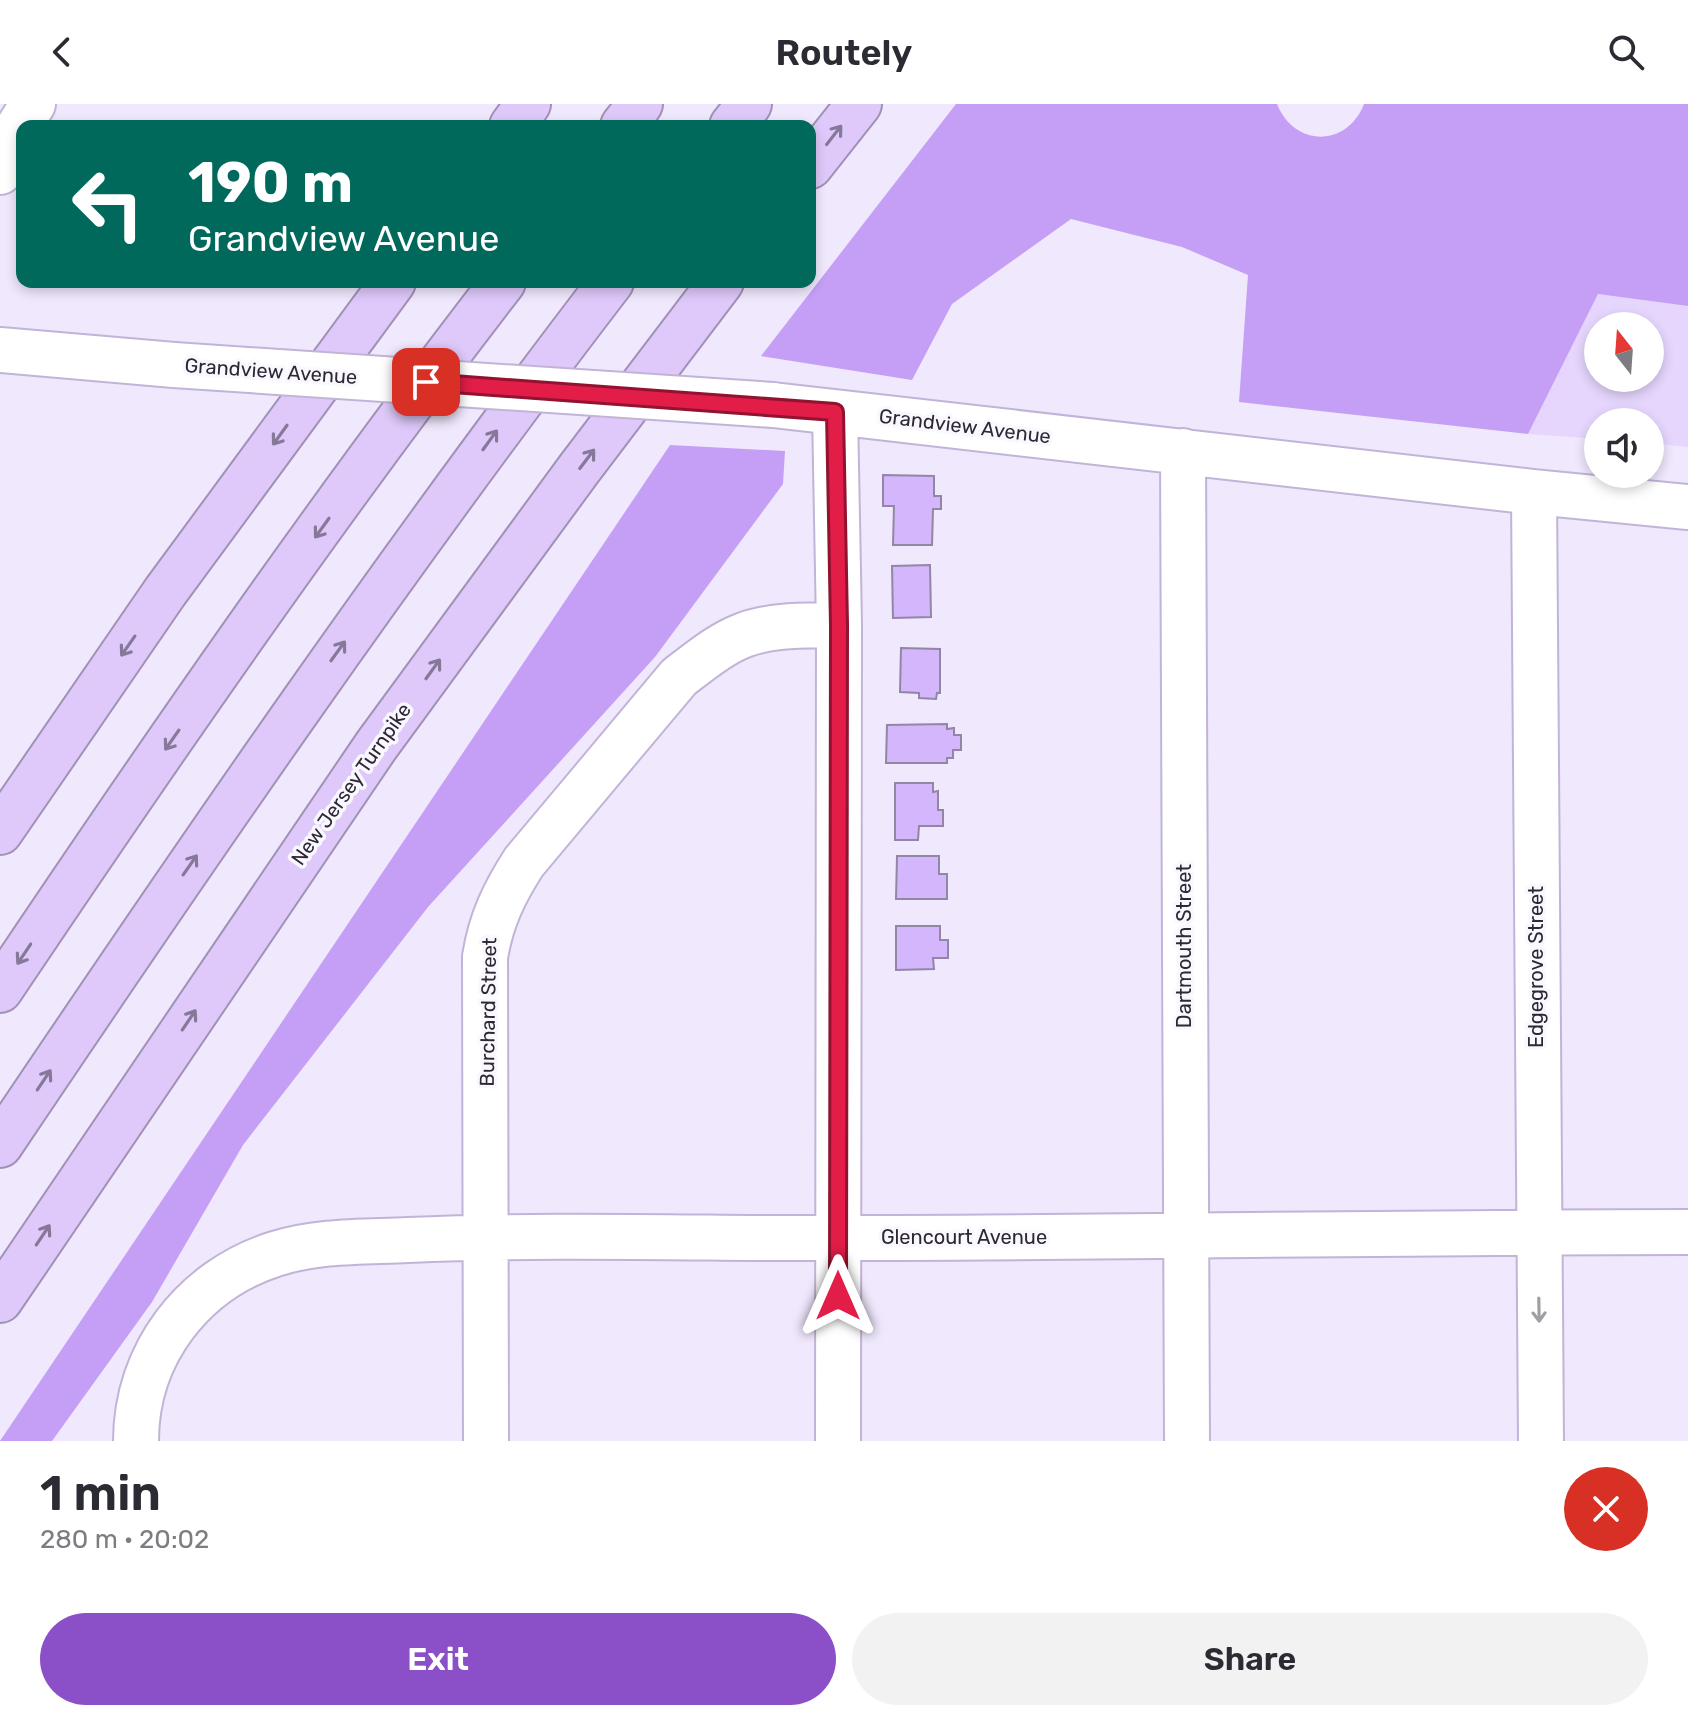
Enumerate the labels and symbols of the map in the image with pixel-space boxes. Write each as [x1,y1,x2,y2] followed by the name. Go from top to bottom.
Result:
[826,125,843,146] one-way arrow
[1584,312,1664,392] north arrow
[392,348,460,416] pin
[184,353,358,389] street label: Grandview Avenue
[878,404,1052,448] street label: Grandview Avenue
[272,423,288,445] one-way arrow
[482,430,498,452] one-way arrow
[578,449,595,470] one-way arrow
[314,516,330,538] one-way arrow
[120,634,136,656] one-way arrow
[330,641,346,663] one-way arrow
[425,658,441,680] one-way arrow
[286,698,416,870] street label: New Jersey Turnpike
[164,728,180,750] one-way arrow
[182,854,198,876] one-way arrow
[1172,864,1196,1028] street label: Dartmouth Street
[1524,886,1548,1048] street label: Edgegrove Street
[475,937,501,1087] street label: Burchard Street
[16,942,33,964] one-way arrow
[181,1009,197,1031] one-way arrow
[35,1069,52,1091] one-way arrow
[35,1225,51,1247] one-way arrow
[881,1225,1047,1249] street label: Glencourt Avenue
[796,1254,880,1338] position arrow
[1531,1296,1546,1323] one-way arrow

